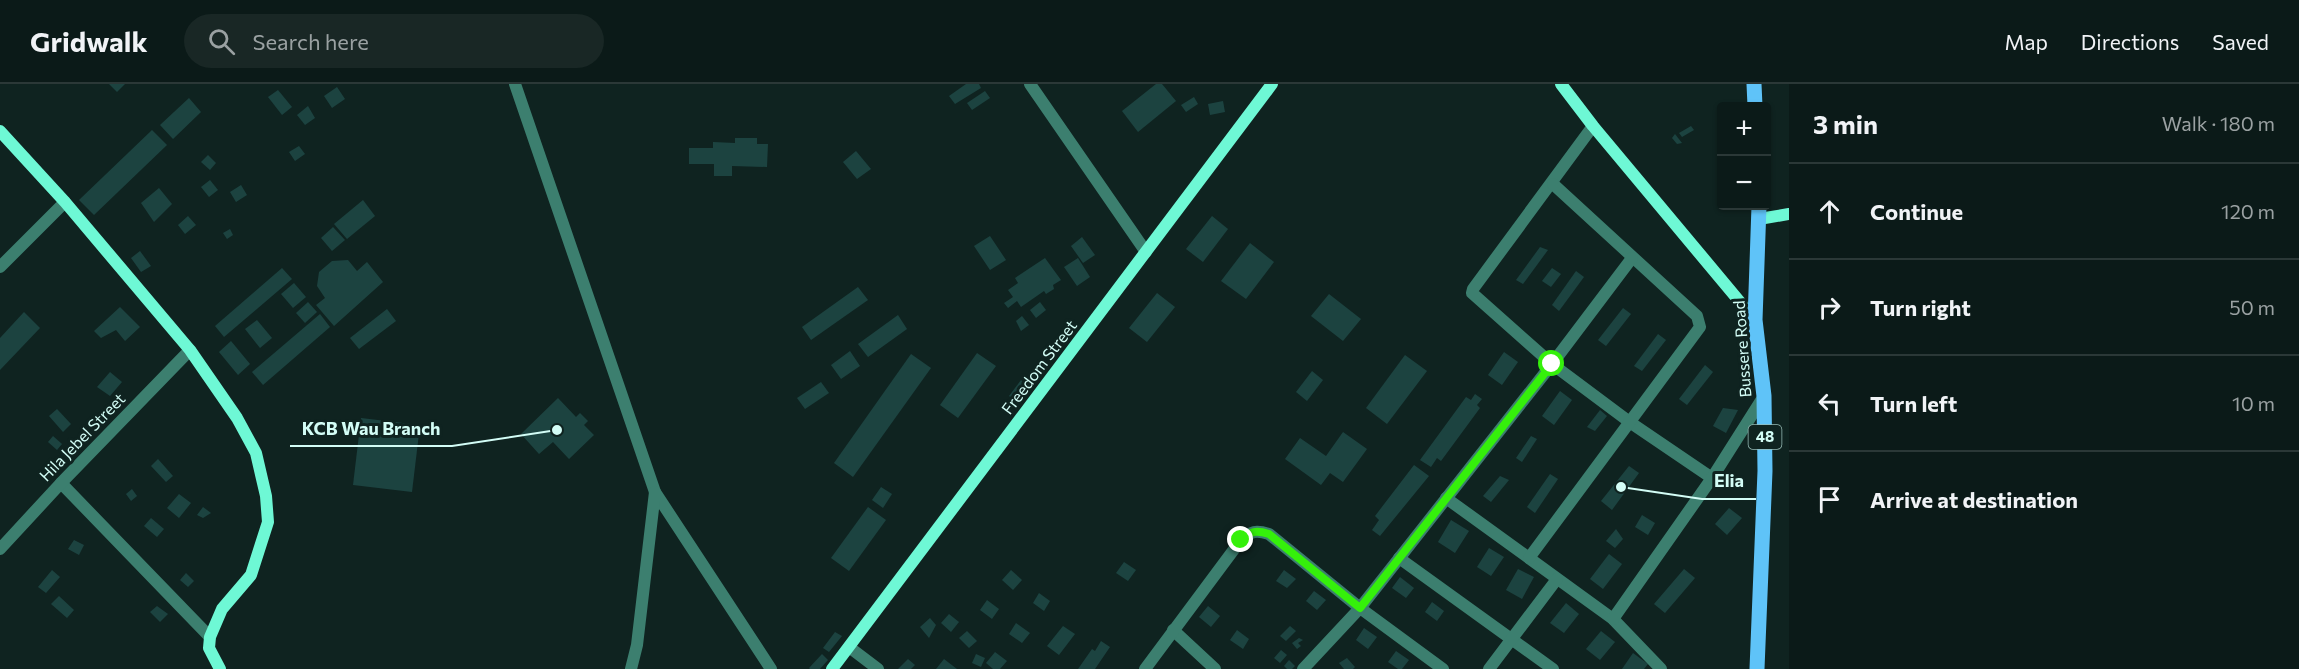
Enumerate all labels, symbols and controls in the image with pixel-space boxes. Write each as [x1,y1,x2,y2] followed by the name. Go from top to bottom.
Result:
[184,14,604,68] search box
[30,24,148,58] text: Gridwalk
[205,25,238,58] icon: search
[253,28,369,55] text: Search here
[2005,29,2048,54] text: Map
[2081,29,2179,54] text: Directions
[2212,29,2269,54] text: Saved
[1717,102,1771,210] map controls
[1717,102,1771,156] button: +
[1813,108,1878,139] text: 3 min
[2162,111,2275,135] text: Walk · 180 m
[1717,156,1771,210] button: −
[1813,195,1846,228] icon: ahead
[1870,198,1963,225] text: Continue
[2221,199,2275,223] text: 120 m
[1813,291,1846,324] icon: right
[1870,294,1971,321] text: Turn right
[2229,295,2275,319] text: 50 m
[1729,300,1754,398] street label: Bussere Road
[997,316,1080,418] street label: Freedom Street
[1538,350,1564,376] route start
[1813,387,1846,420] icon: left
[35,388,129,485] street label: Hila Jebel Street
[1870,390,1957,417] text: Turn left
[2232,391,2275,415] text: 10 m
[290,410,452,446] callout: KCB Wau Branch
[302,417,440,439] text: KCB Wau Branch
[1748,425,1782,449] road number: 48
[1702,463,1756,499] callout: Elia
[1714,469,1744,491] text: Elia
[1813,483,1846,516] icon: arrive
[1870,486,2078,513] text: Arrive at destination
[1227,526,1253,552] route end

